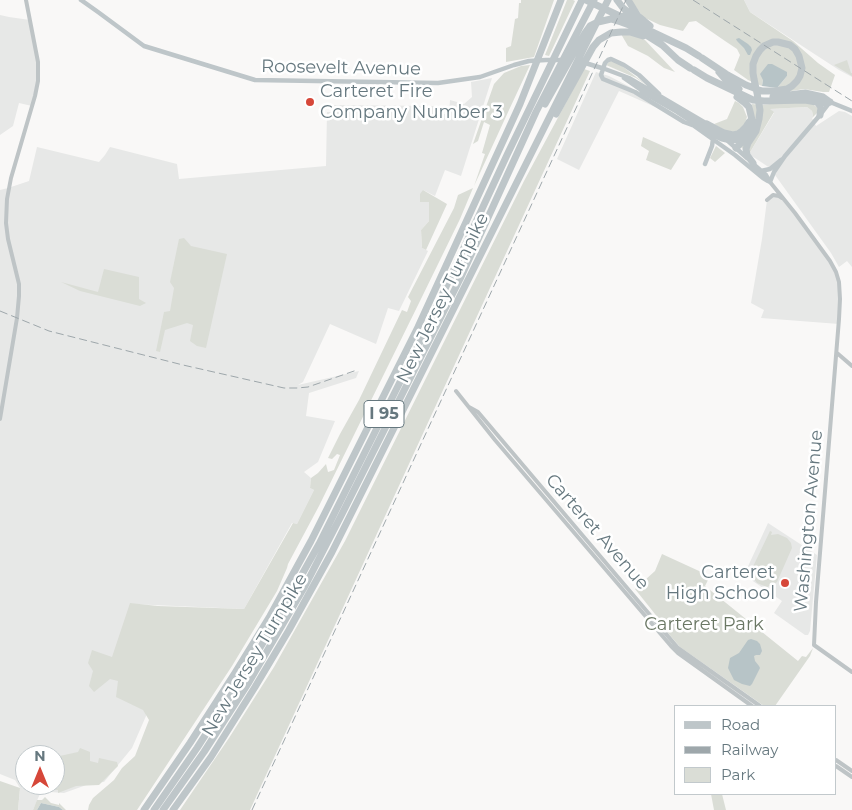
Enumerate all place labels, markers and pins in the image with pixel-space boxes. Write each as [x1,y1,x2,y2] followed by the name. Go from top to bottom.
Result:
[320,81,503,124] place label: Carteret Fire Company Number 3
[304,96,316,108] marker: Carteret Fire Company Number 3
[666,562,775,604] place label: Carteret High School
[779,577,791,589] marker: Carteret High School

